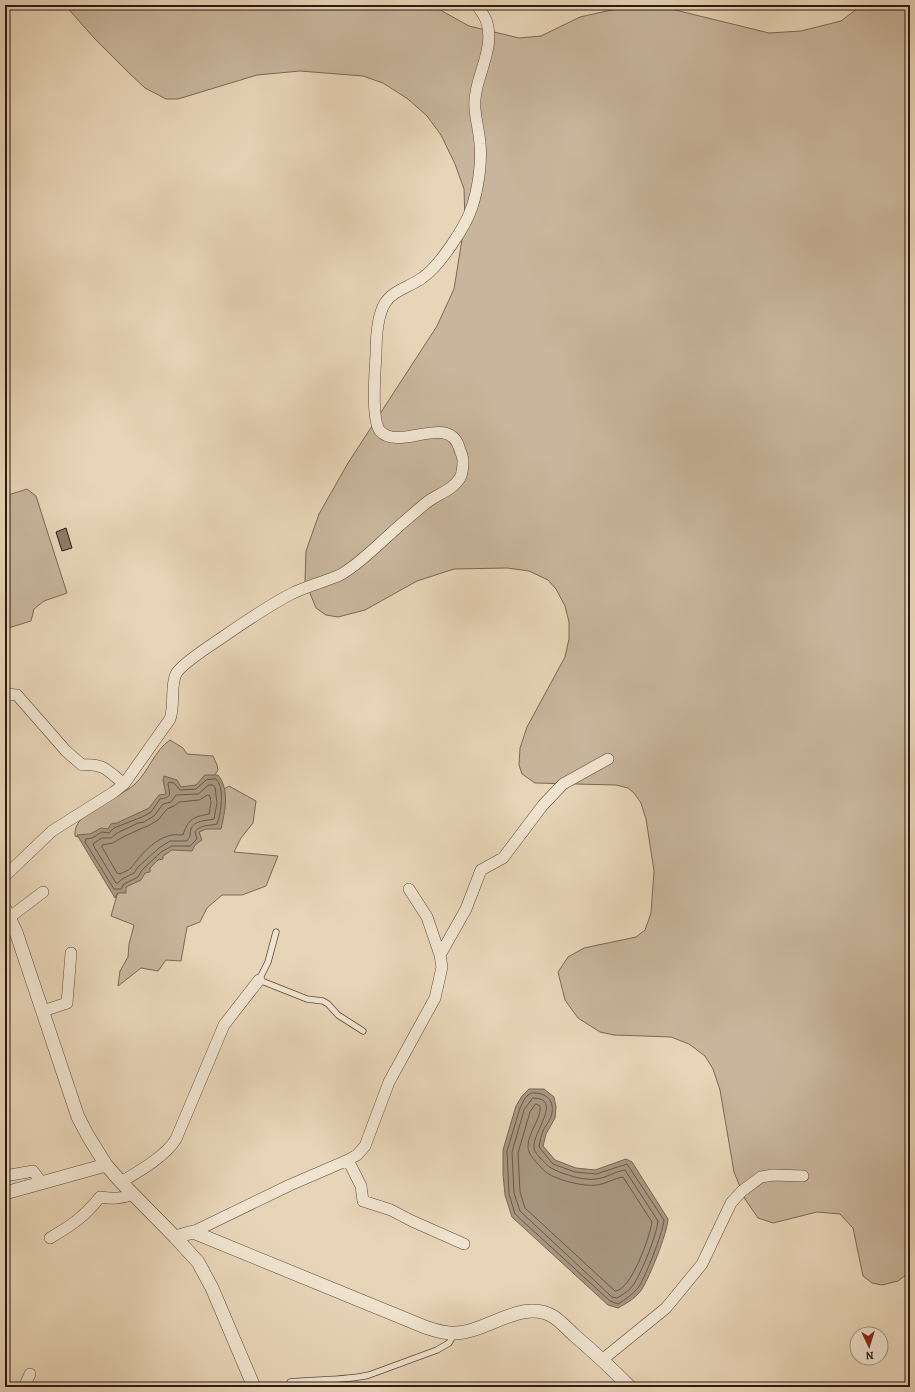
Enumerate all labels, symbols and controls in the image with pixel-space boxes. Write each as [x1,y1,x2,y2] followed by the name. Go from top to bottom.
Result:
[849,1326,889,1366] north arrow
[865,1348,874,1363] text: N

